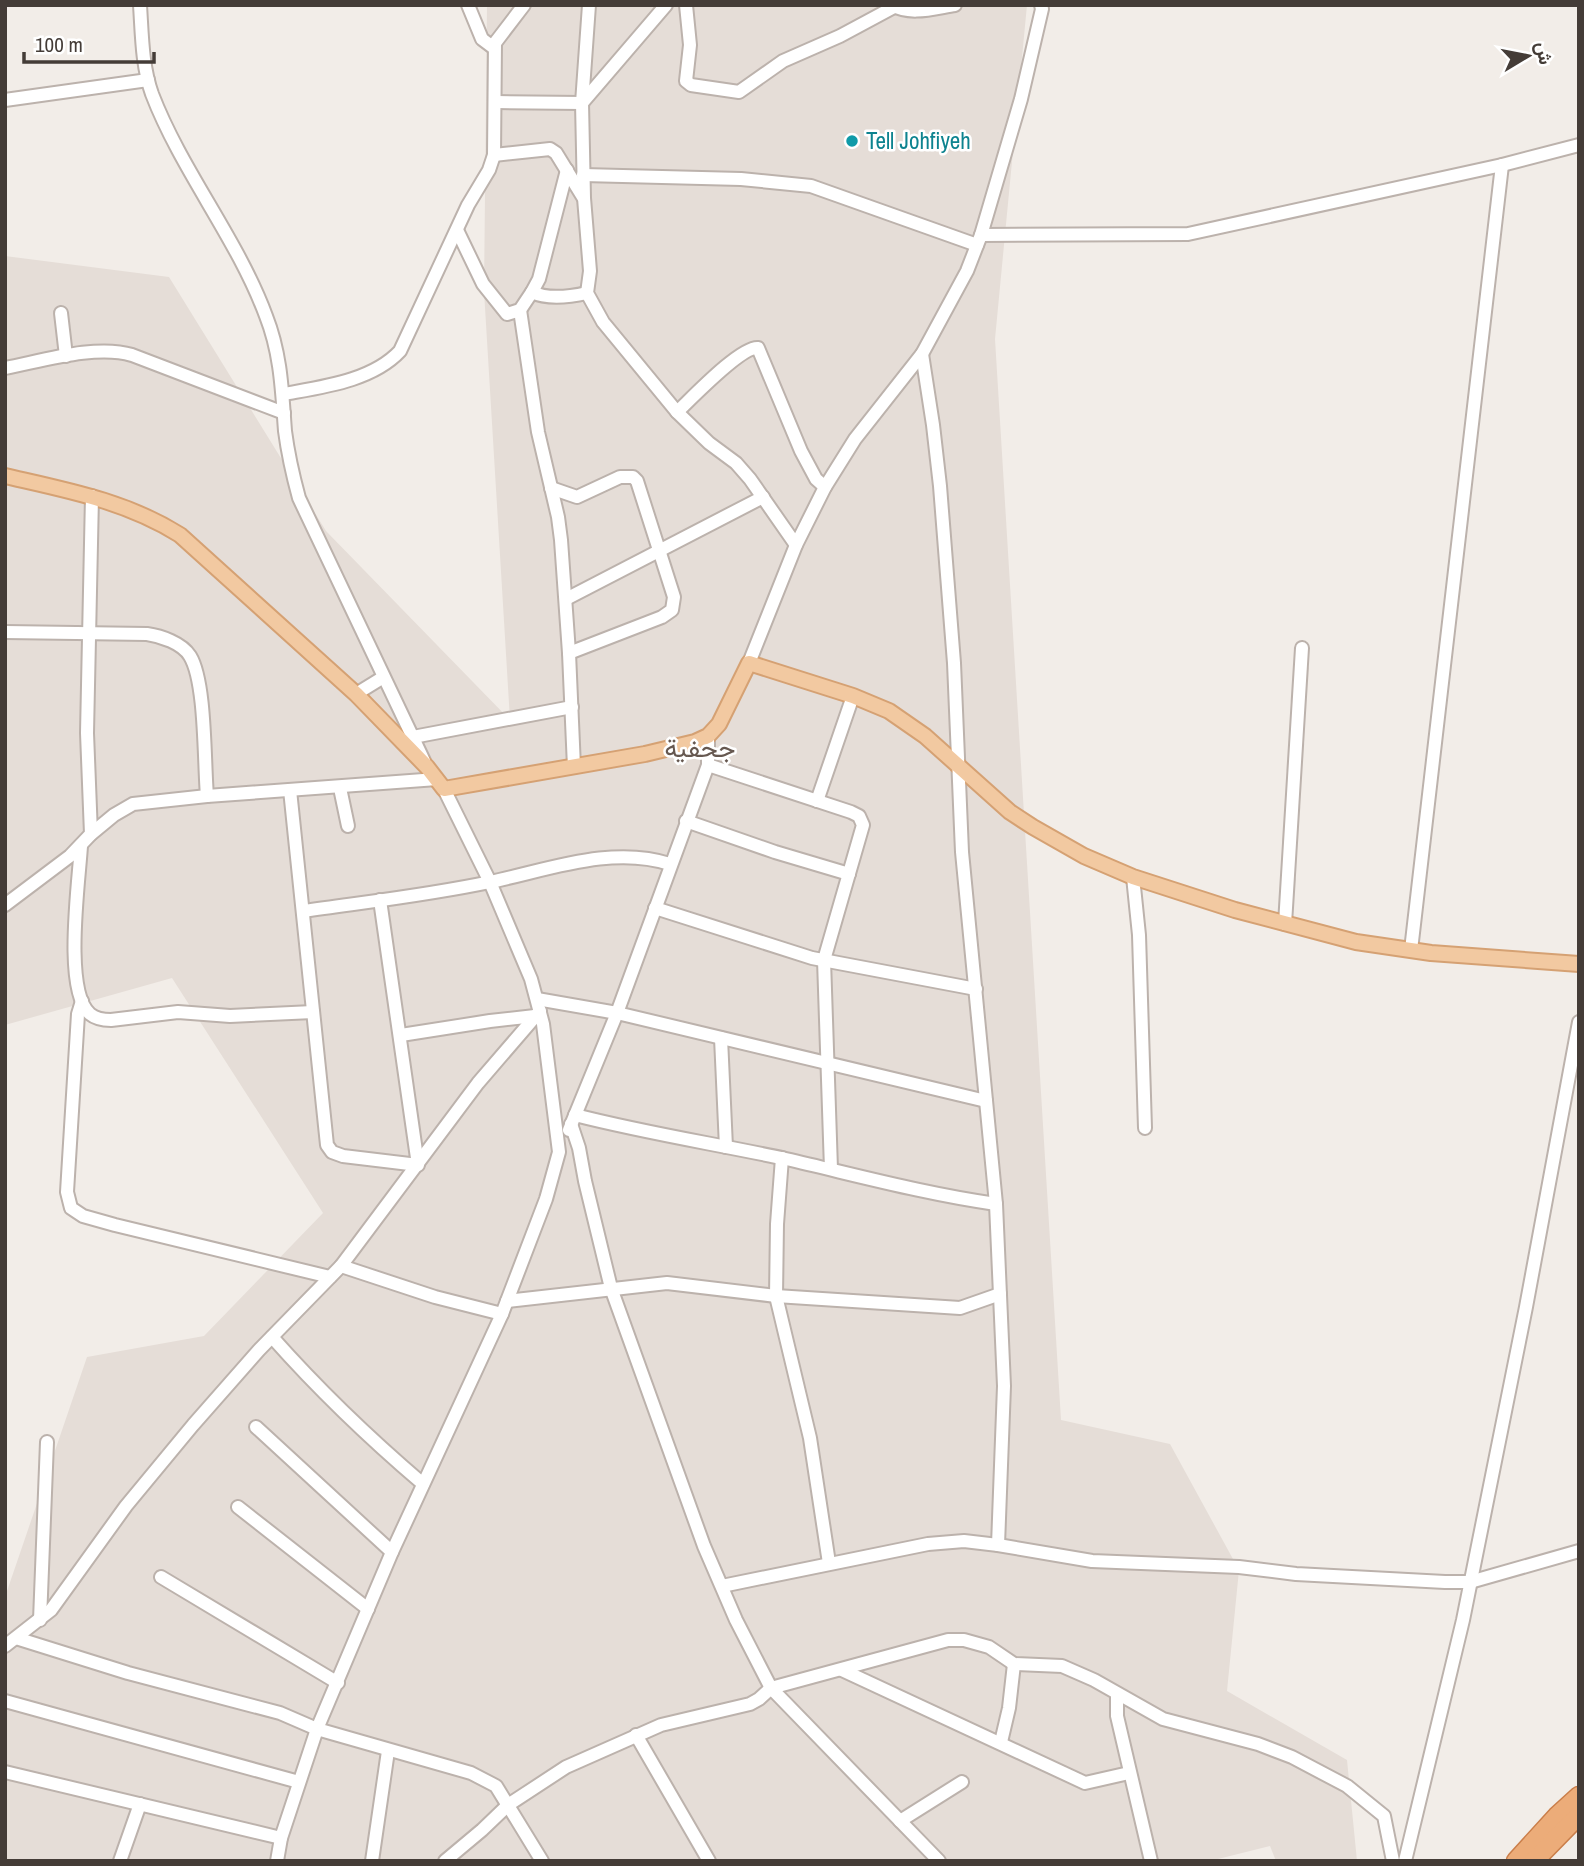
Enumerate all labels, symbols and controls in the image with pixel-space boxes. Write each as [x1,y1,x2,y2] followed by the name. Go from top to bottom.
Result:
[24,21,154,65] scale bar
[1493,21,1563,91] north arrow
[35,30,83,59] text: 100 m
[1530,40,1560,67] text: ش
[866,125,971,156] place label: Tell Johfiyeh
[844,133,860,149] marker: Tell Johfiyeh
[665,730,736,765] district label: جحفية

